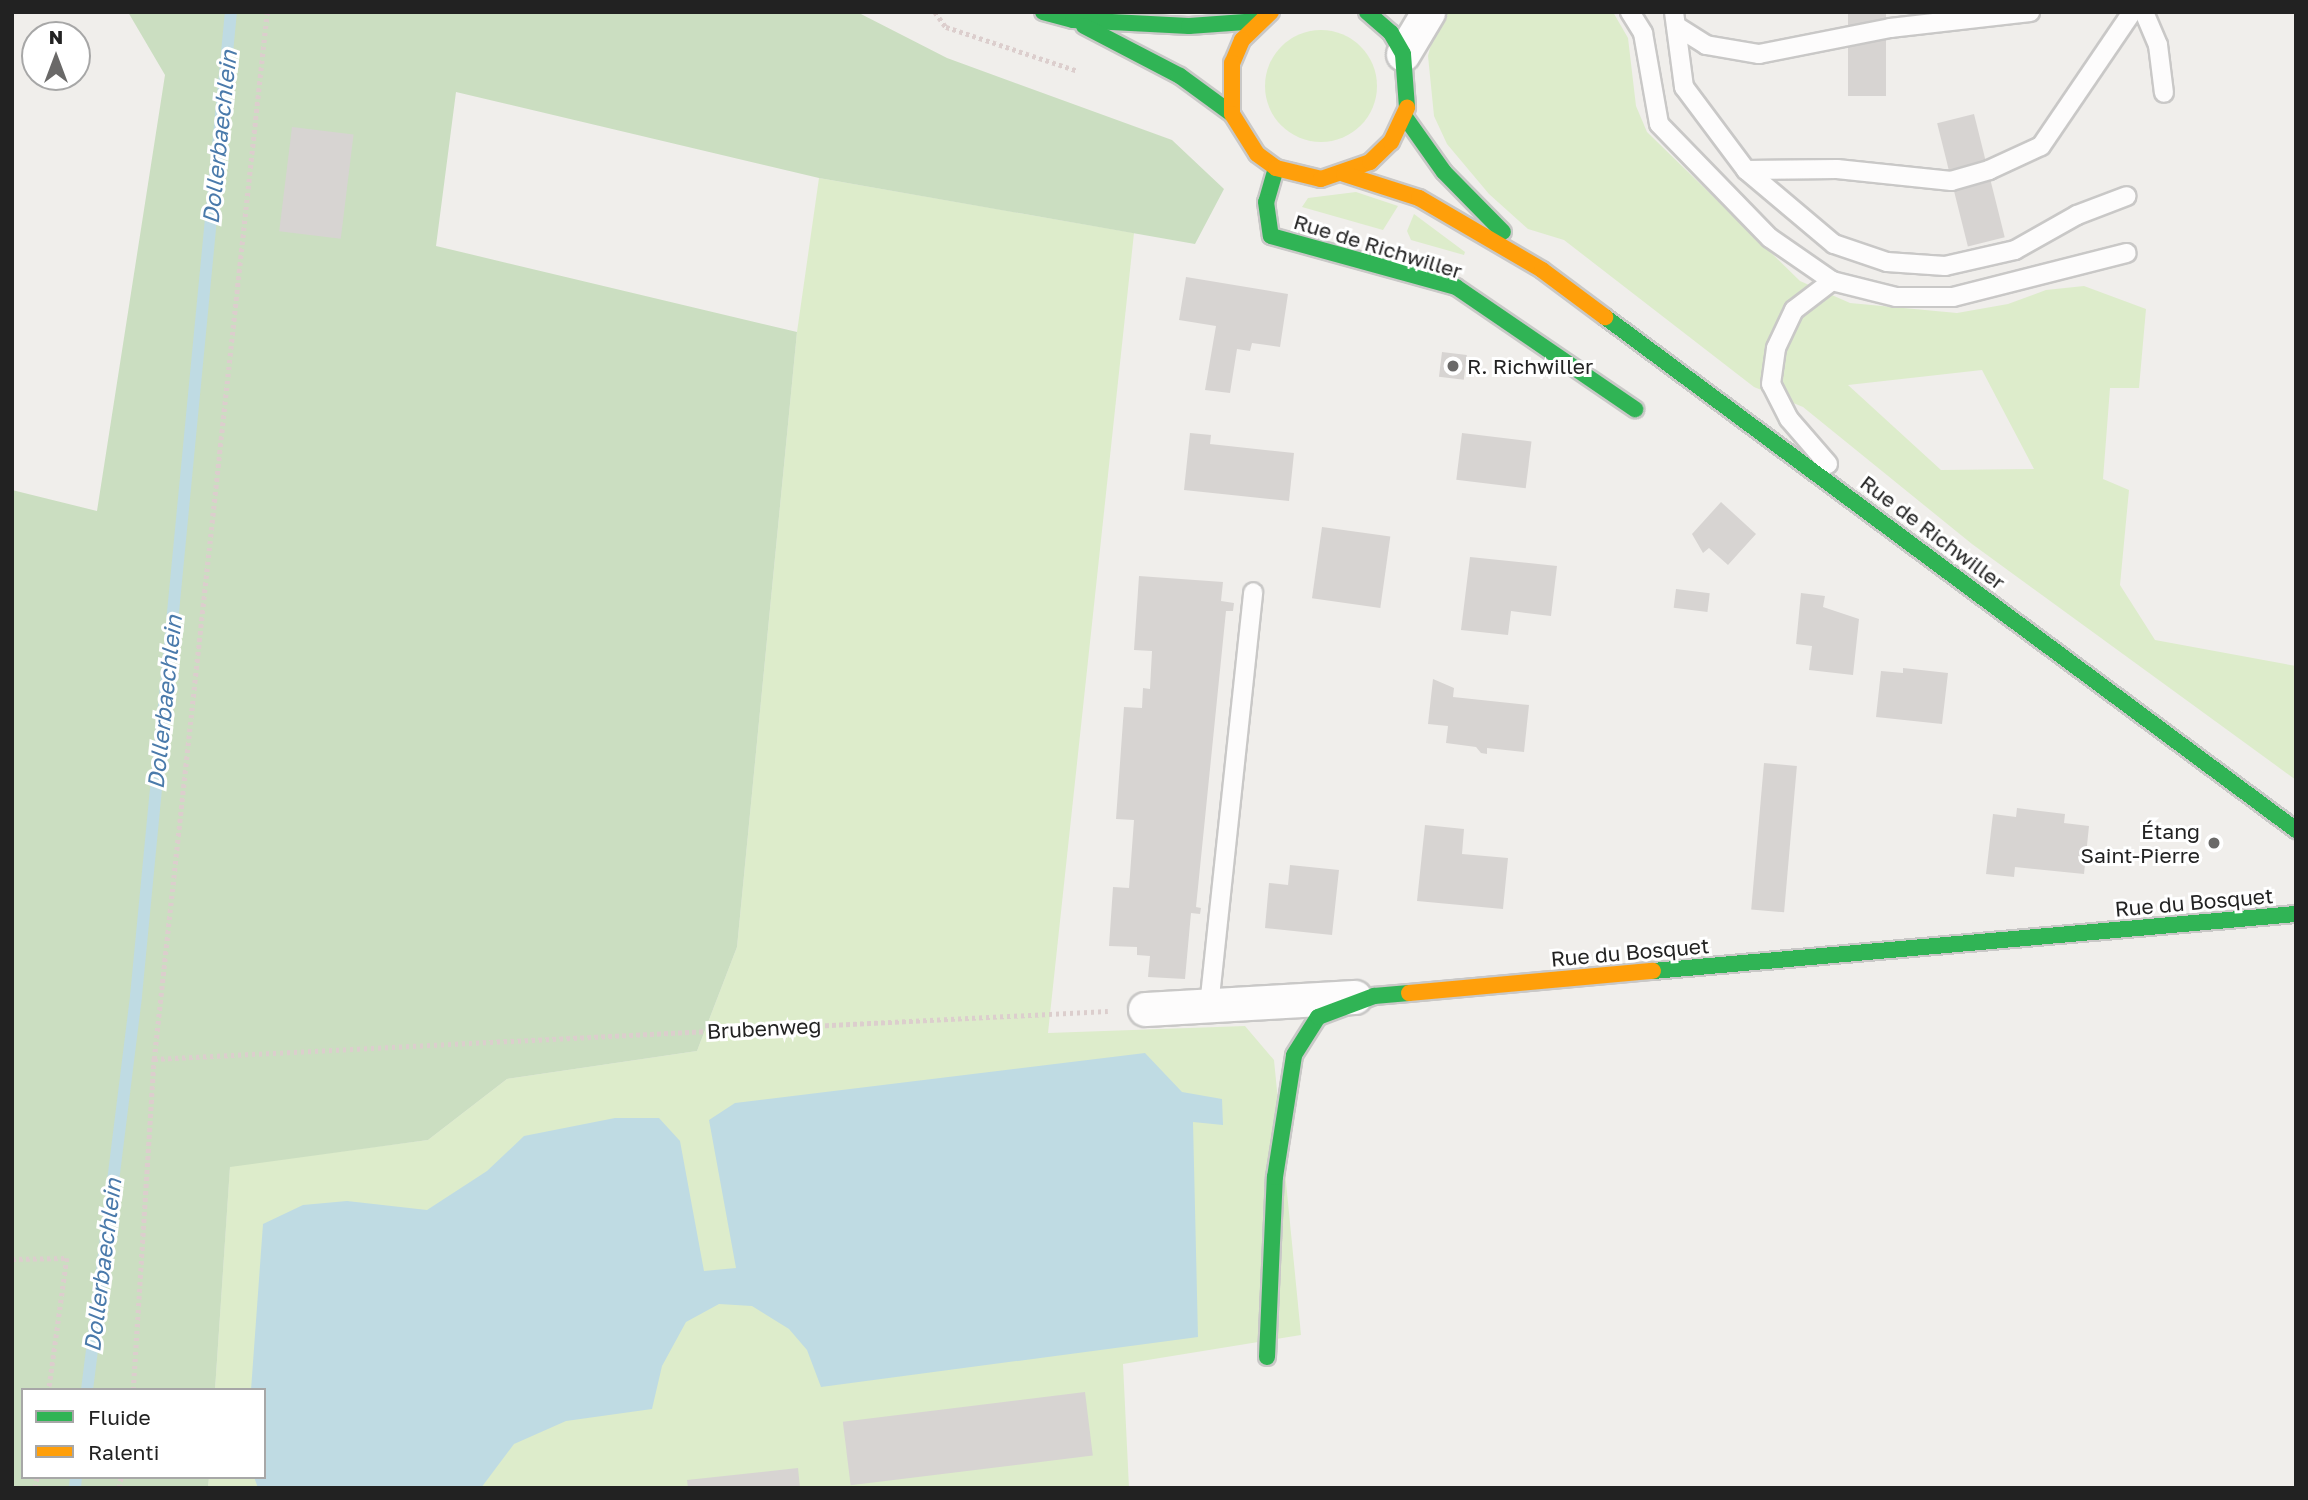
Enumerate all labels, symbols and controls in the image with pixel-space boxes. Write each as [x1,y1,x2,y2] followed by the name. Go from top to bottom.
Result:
[21,21,91,91] north arrow
[49,25,63,48] text: N
[196,49,242,225] water label: Dollerbaechlein
[1291,208,1465,284] street label: Rue de Richwiller
[1467,353,1593,379] place label: R. Richwiller
[1445,358,1461,374] marker: R. Richwiller
[1856,469,2010,595] street label: Rue de Richwiller
[141,614,187,790] water label: Dollerbaechlein
[2080,818,2200,868] place label: Étang Saint-Pierre
[2206,835,2222,851] marker: Étang Saint-Pierre
[2114,883,2274,921] street label: Rue du Bosquet
[1550,933,1710,971] street label: Rue du Bosquet
[706,1012,822,1044] street label: Brubenweg
[78,1177,126,1353] water label: Dollerbaechlein
[21,1388,266,1479] legend
[88,1404,151,1430] text: Fluide
[88,1439,159,1465] text: Ralenti

